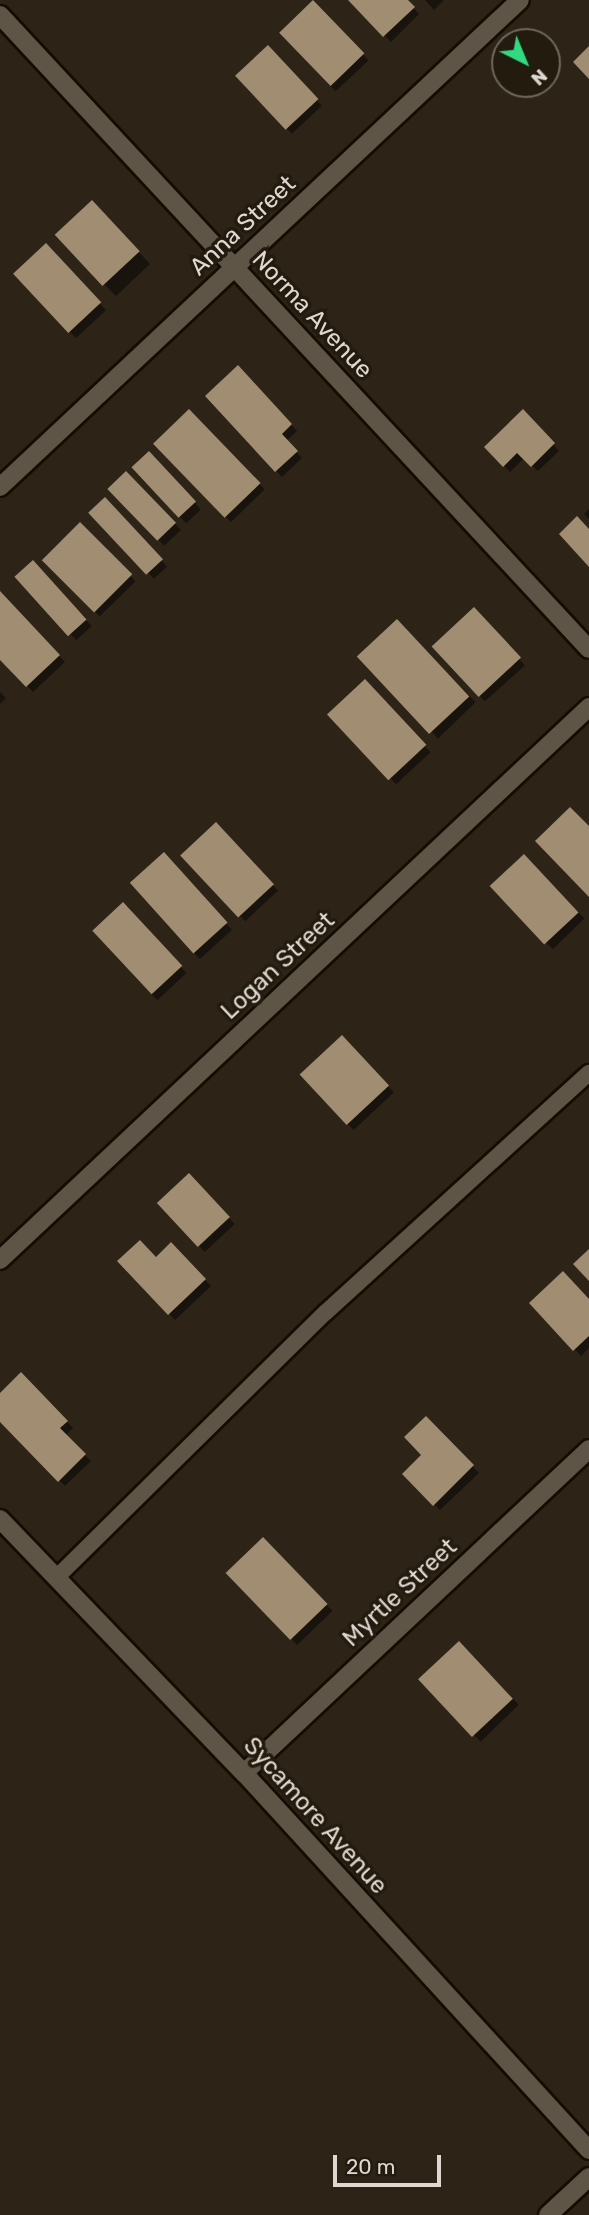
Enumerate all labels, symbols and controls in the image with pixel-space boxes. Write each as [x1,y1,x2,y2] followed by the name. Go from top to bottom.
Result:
[491,28,561,98] north arrow
[526,64,552,90] text: N
[184,170,302,282] street label: Anna Street
[246,245,378,385] street label: Norma Avenue
[215,906,341,1026] street label: Logan Street
[337,1533,463,1653] street label: Myrtle Street
[237,1731,393,1901] street label: Sycamore Avenue
[337,2142,446,2186] scale bar
[346,2154,395,2179] text: 20 m

